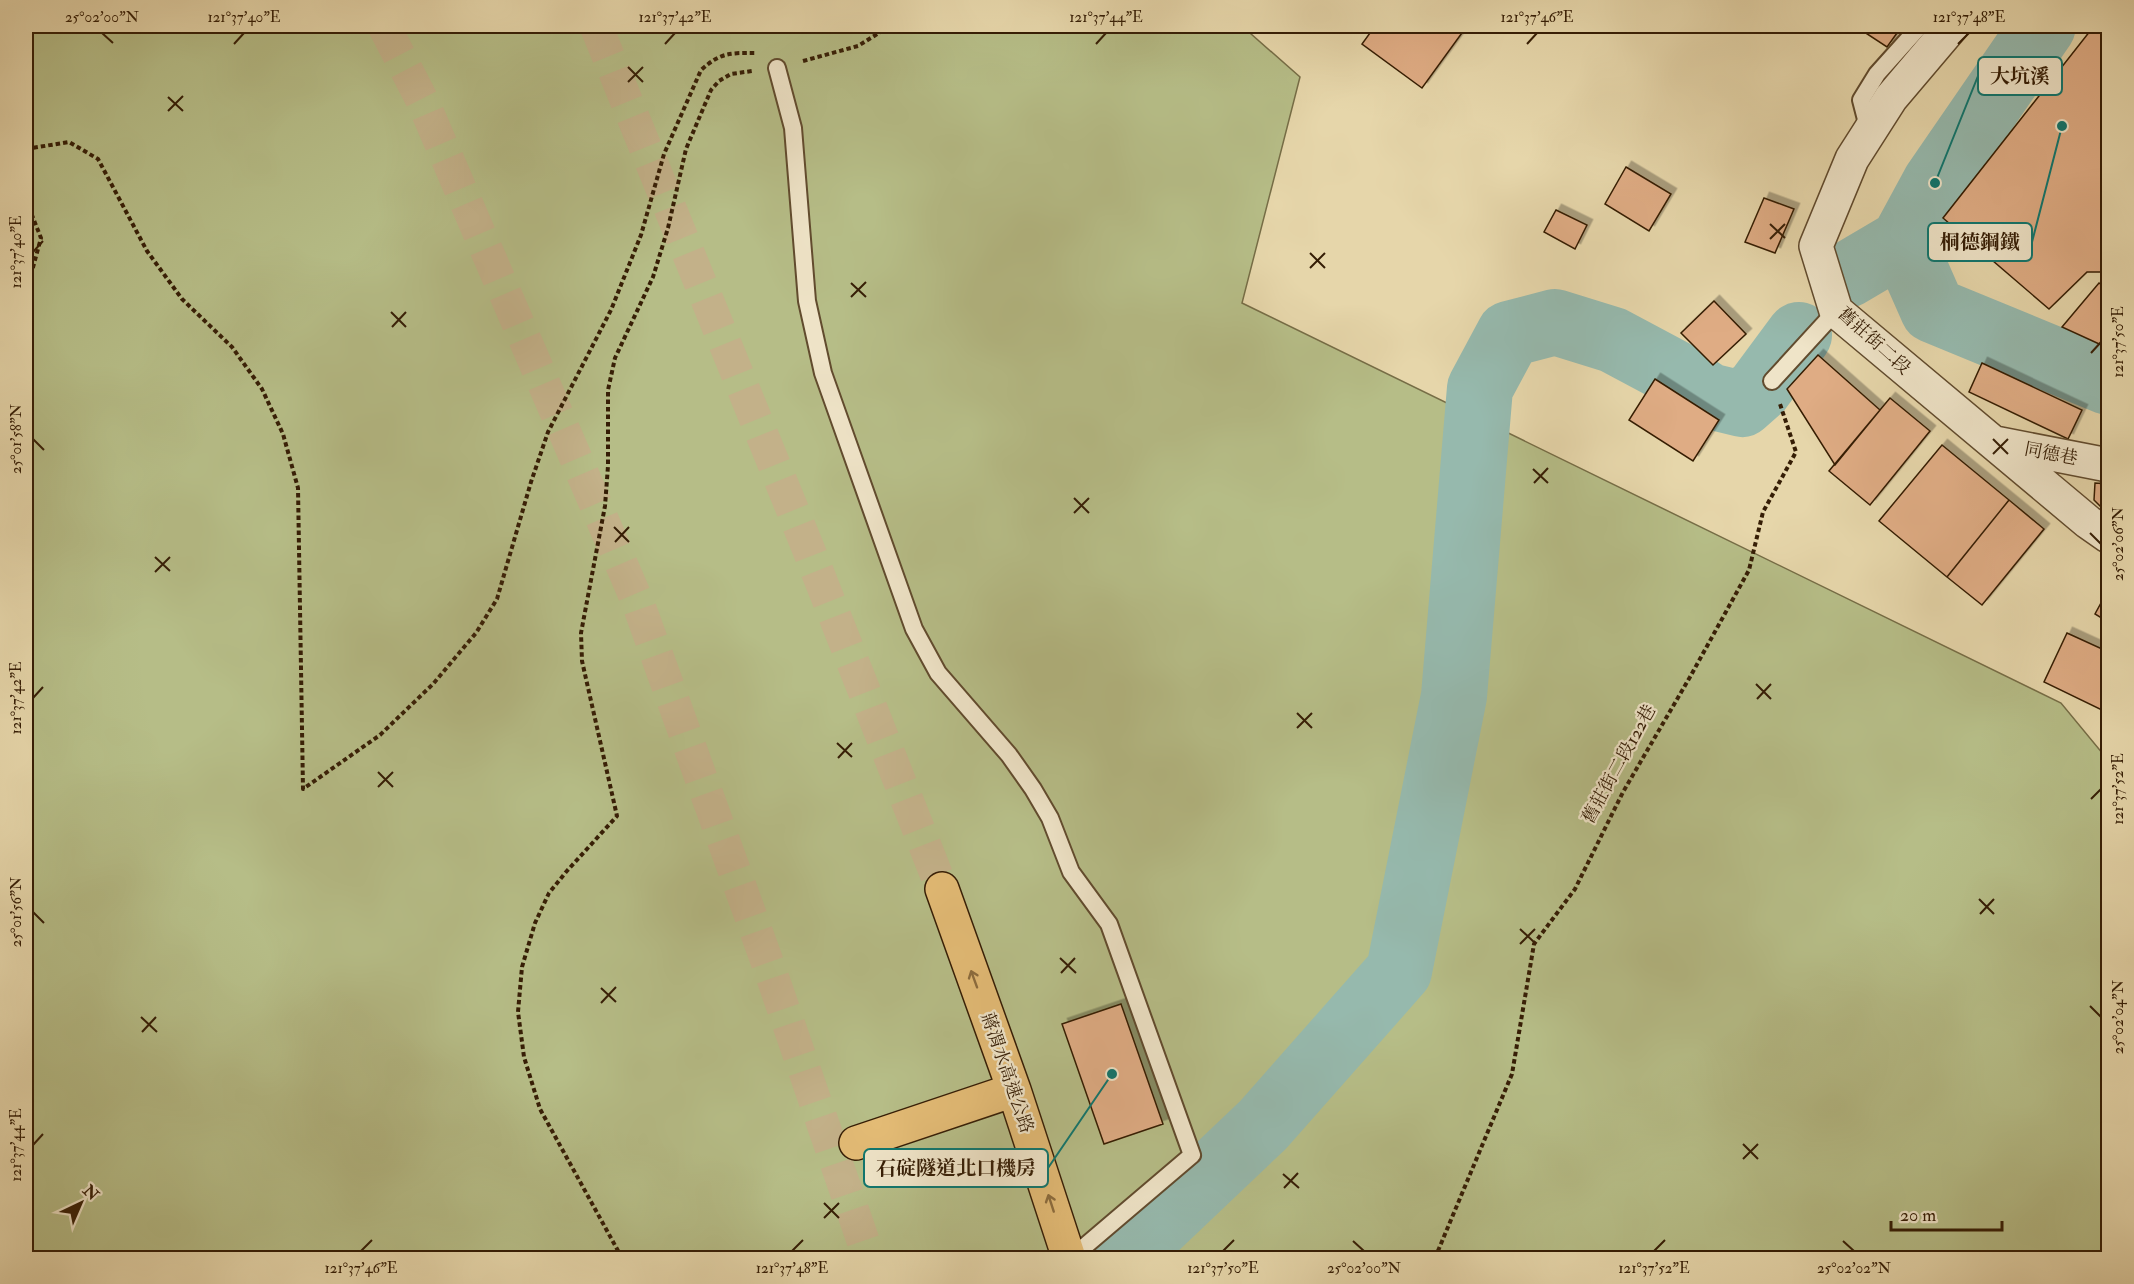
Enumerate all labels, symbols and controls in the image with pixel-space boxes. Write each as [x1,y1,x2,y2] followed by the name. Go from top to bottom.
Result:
[65,8,140,27] text: 25°02'00"N
[207,8,281,27] text: 121°37'40"E
[638,8,712,27] text: 121°37'42"E
[1069,8,1143,27] text: 121°37'44"E
[1500,8,1574,27] text: 121°37'46"E
[1933,8,2005,27] text: 121°37'48"E
[1978,57,2062,95] callout: 大坑溪
[1990,64,2050,89] text: 大坑溪
[7,215,26,289] text: 121°37'40"E
[1928,223,2032,261] callout: 桐德鋼鐵
[1940,230,2020,255] text: 桐德鋼鐵
[1833,302,1915,380] street label: 舊莊街二段
[2109,306,2128,378] text: 121°37'50"E
[7,404,26,474] text: 25°01'58"N
[2022,438,2080,470] street label: 同德巷
[2109,507,2128,581] text: 25°02'06"N
[7,661,26,735] text: 121°37'42"E
[1577,700,1661,828] street label: 舊莊街二段122巷
[2109,753,2128,825] text: 121°37'52"E
[7,876,26,947] text: 25°01'56"N
[968,970,979,989] one-way arrow
[2109,979,2128,1054] text: 25°02'04"N
[976,1010,1038,1136] street label: 蔣渭水高速公路
[7,1108,26,1182] text: 121°37'44"E
[864,1149,1048,1187] callout: 石碇隧道北口機房
[876,1156,1036,1181] text: 石碇隧道北口機房
[51,1173,111,1233] north arrow
[78,1180,103,1206] text: N
[1045,1194,1056,1213] one-way arrow
[1891,1194,2002,1232] scale bar
[1900,1204,1936,1227] text: 20 m
[324,1259,398,1278] text: 121°37'46"E
[756,1259,828,1278] text: 121°37'48"E
[1187,1259,1259,1278] text: 121°37'50"E
[1327,1259,1402,1278] text: 25°02'00"N
[1618,1259,1690,1278] text: 121°37'52"E
[1817,1259,1891,1278] text: 25°02'02"N

